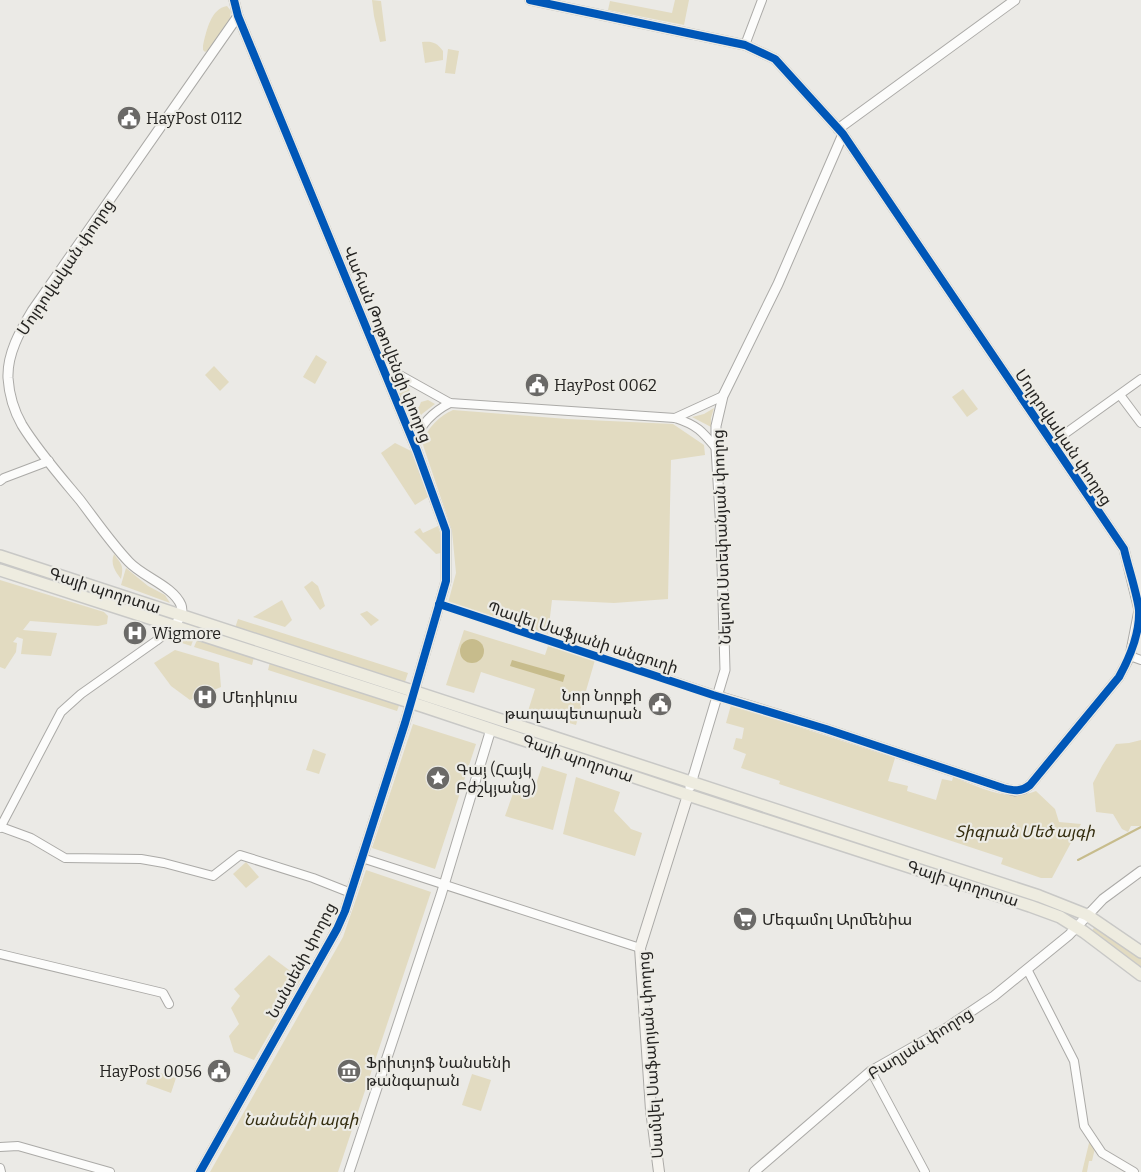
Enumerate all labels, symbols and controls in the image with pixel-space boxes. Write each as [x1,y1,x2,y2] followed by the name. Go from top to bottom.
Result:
[116,105,142,131] public building icon: HayPost 0112
[146,109,242,128] place label: HayPost 0112
[13,196,118,339] street label: Մոլդովական փողոց
[339,243,436,445] street label: Վահան Թոթովենցի փողոց
[1011,366,1116,509] street label: Մոլդովական փողոց
[524,372,550,398] public building icon: HayPost 0062
[554,376,657,395] place label: HayPost 0062
[708,429,735,645] street label: Նելսոն Ստեփանյան փողոց
[47,563,163,618] street label: Գայի պողոտա
[485,598,681,677] street label: Պավել Սաֆյանի անցուղի
[122,620,148,646] hospital icon: Wigmore
[152,624,221,643] place label: Wigmore
[192,684,218,710] hospital icon: Մեդիկուս
[505,686,642,723] place label: Նոր Նորքի թաղապետարան
[222,688,298,707] place label: Մեդիկուս
[647,691,673,717] public building icon: Նոր Նորքի թաղապետարան
[520,731,636,786] street label: Գայի պողոտա
[456,760,536,797] place label: Գայ (Հայկ Բժշկյանց)
[425,765,451,791] place icon: Գայ (Հայկ Բժշկյանց)
[955,822,1095,841] park label: Տիգրան Մեծ այգի
[905,856,1021,911] street label: Գայի պողոտա
[263,899,340,1021] street label: Նանսենի փողոց
[732,906,758,932] supermarket icon: Մեգամոլ Արմենիա
[762,910,912,929] place label: Մեգամոլ Արմենիա
[634,951,667,1159] street label: Սամվել Սաֆարյան փողոց
[864,1003,976,1083] street label: Բաղյան փողոց
[366,1053,511,1090] place label: Ֆրիտյոֆ Նանսենի թանգարան
[206,1058,232,1084] public building icon: HayPost 0056
[336,1058,362,1084] museum icon: Ֆրիտյոֆ Նանսենի թանգարան
[99,1062,202,1081] place label: HayPost 0056
[244,1110,359,1129] park label: Նանսենի այգի

